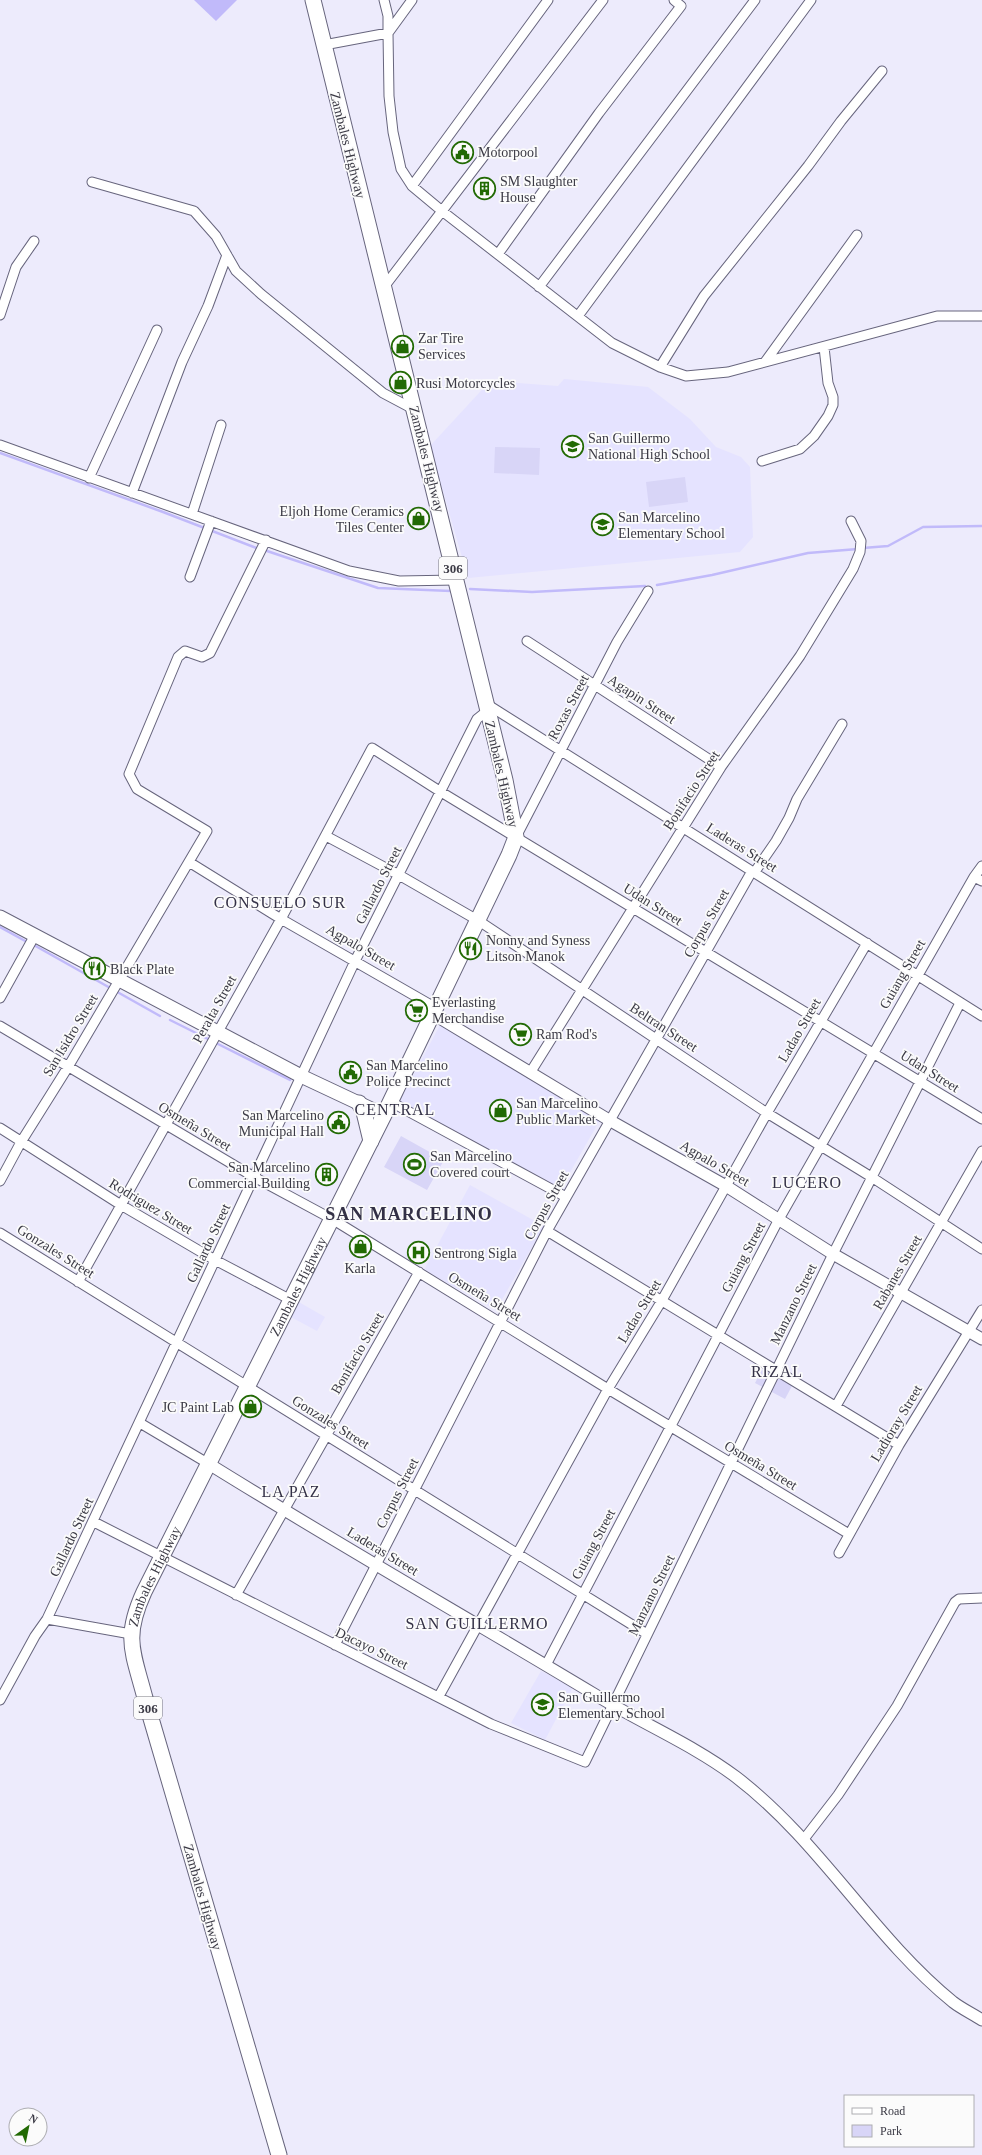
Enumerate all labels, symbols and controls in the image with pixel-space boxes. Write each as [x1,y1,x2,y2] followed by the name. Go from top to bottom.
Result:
[327,90,368,200] street label: Zambales Highway
[450,139,476,165] public building icon: Motorpool
[478,145,538,160] place label: Motorpool
[500,174,578,205] place label: SM Slaughter House
[471,176,497,202] building icon: SM Slaughter House
[418,331,465,362] place label: Zar Tire Services
[390,333,416,359] shop icon: Zar Tire Services
[387,370,413,396] shop icon: Rusi Motorcycles
[416,376,515,391] place label: Rusi Motorcycles
[406,404,447,514] street label: Zambales Highway
[588,431,710,462] place label: San Guillermo National High School
[560,433,586,459] school or university icon: San Guillermo National High School
[280,504,404,535] place label: Eljoh Home Ceramics Tiles Center
[406,506,432,532] shop icon: Eljoh Home Ceramics Tiles Center
[618,510,725,541] place label: San Marcelino Elementary School
[590,512,616,538] school or university icon: San Marcelino Elementary School
[439,557,467,579] road number: 306
[545,672,592,742] street label: Roxas Street
[605,672,678,727] street label: Agapin Street
[482,719,521,829] street label: Zambales Highway
[660,748,723,833] street label: Bonifacio Street
[704,820,780,875] street label: Laderas Street
[352,844,405,927] street label: Gallardo Street
[621,880,685,928] street label: Udan Street
[681,886,732,960] street label: Corpus Street
[214,894,346,911] district label: CONSUELO SUR
[323,922,398,973] street label: Agpalo Street
[486,933,590,964] place label: Nonny and Syness Litson Manok
[457,935,483,961] restaurant icon: Nonny and Syness Litson Manok
[877,937,928,1012] street label: Guiang Street
[81,956,107,982] restaurant icon: Black Plate
[110,962,174,977] place label: Black Plate
[190,973,239,1046] street label: Peralta Street
[40,991,101,1079] street label: San Isidro Street
[432,995,504,1026] place label: Everlasting Merchandise
[775,996,824,1065] street label: Ladao Street
[404,997,430,1023] supermarket icon: Everlasting Merchandise
[627,1000,700,1055] street label: Beltran Street
[508,1021,534,1047] supermarket icon: Ram Rod's
[536,1027,597,1042] place label: Ram Rod's
[898,1047,962,1095] street label: Udan Street
[366,1058,450,1089] place label: San Marcelino Police Precinct
[337,1060,363,1086] public building icon: San Marcelino Police Precinct
[516,1096,598,1127] place label: San Marcelino Public Market
[488,1098,514,1124] shop icon: San Marcelino Public Market
[156,1099,234,1154] street label: Osmeña Street
[355,1101,435,1118] district label: CENTRAL
[239,1108,324,1139] place label: San Marcelino Municipal Hall
[326,1110,352,1136] public building icon: San Marcelino Municipal Hall
[677,1138,752,1189] street label: Agpalo Street
[430,1149,512,1180] place label: San Marcelino Covered court
[401,1151,427,1177] sports icon: San Marcelino Covered court
[188,1160,310,1191] place label: San Marcelino Commercial Building
[313,1162,339,1188] building icon: San Marcelino Commercial Building
[521,1168,572,1242] street label: Corpus Street
[772,1174,842,1191] district label: LUCERO
[106,1176,195,1237] street label: Rodriguez Street
[184,1201,233,1285] street label: Gallardo Street
[325,1204,493,1224] district label: SAN MARCELINO
[719,1219,768,1295] street label: Guiang Street
[14,1222,97,1281] street label: Gonzales Street
[870,1232,925,1312] street label: Rabanes Street
[347,1233,373,1259] shop icon: Karla
[267,1234,330,1339] street label: Zambales Highway
[405,1240,431,1266] hospital icon: Sentrong Sigla
[434,1246,518,1261] place label: Sentrong Sigla
[344,1261,376,1276] place label: Karla
[767,1261,820,1347] street label: Manzano Street
[446,1269,524,1324] street label: Osmeña Street
[615,1277,664,1346] street label: Ladao Street
[328,1310,387,1397] street label: Bonifacio Street
[751,1363,803,1380] district label: RIZAL
[868,1382,925,1464] street label: Ladioray Street
[289,1393,372,1452] street label: Gonzales Street
[237,1394,263,1420] shop icon: JC Paint Lab
[162,1400,234,1415] place label: JC Paint Lab
[722,1438,800,1493] street label: Osmeña Street
[373,1456,422,1531] street label: Corpus Street
[261,1483,321,1500] district label: LA PAZ
[47,1495,96,1579] street label: Gallardo Street
[569,1506,618,1582] street label: Guiang Street
[126,1524,184,1628] street label: Zambales Highway
[344,1524,421,1579] street label: Laderas Street
[625,1552,678,1638] street label: Manzano Street
[405,1615,549,1632] district label: SAN GUILLERMO
[333,1624,411,1673] street label: Dacayo Street
[558,1690,665,1721] place label: San Guillermo Elementary School
[529,1692,555,1718] school or university icon: San Guillermo Elementary School
[134,1697,162,1719] road number: 306
[180,1843,225,1952] street label: Zambales Highway
[844,2095,974,2147] legend
[880,2104,905,2118] text: Road
[8,2107,48,2147] north arrow
[27,2111,40,2126] text: N
[880,2124,902,2138] text: Park

